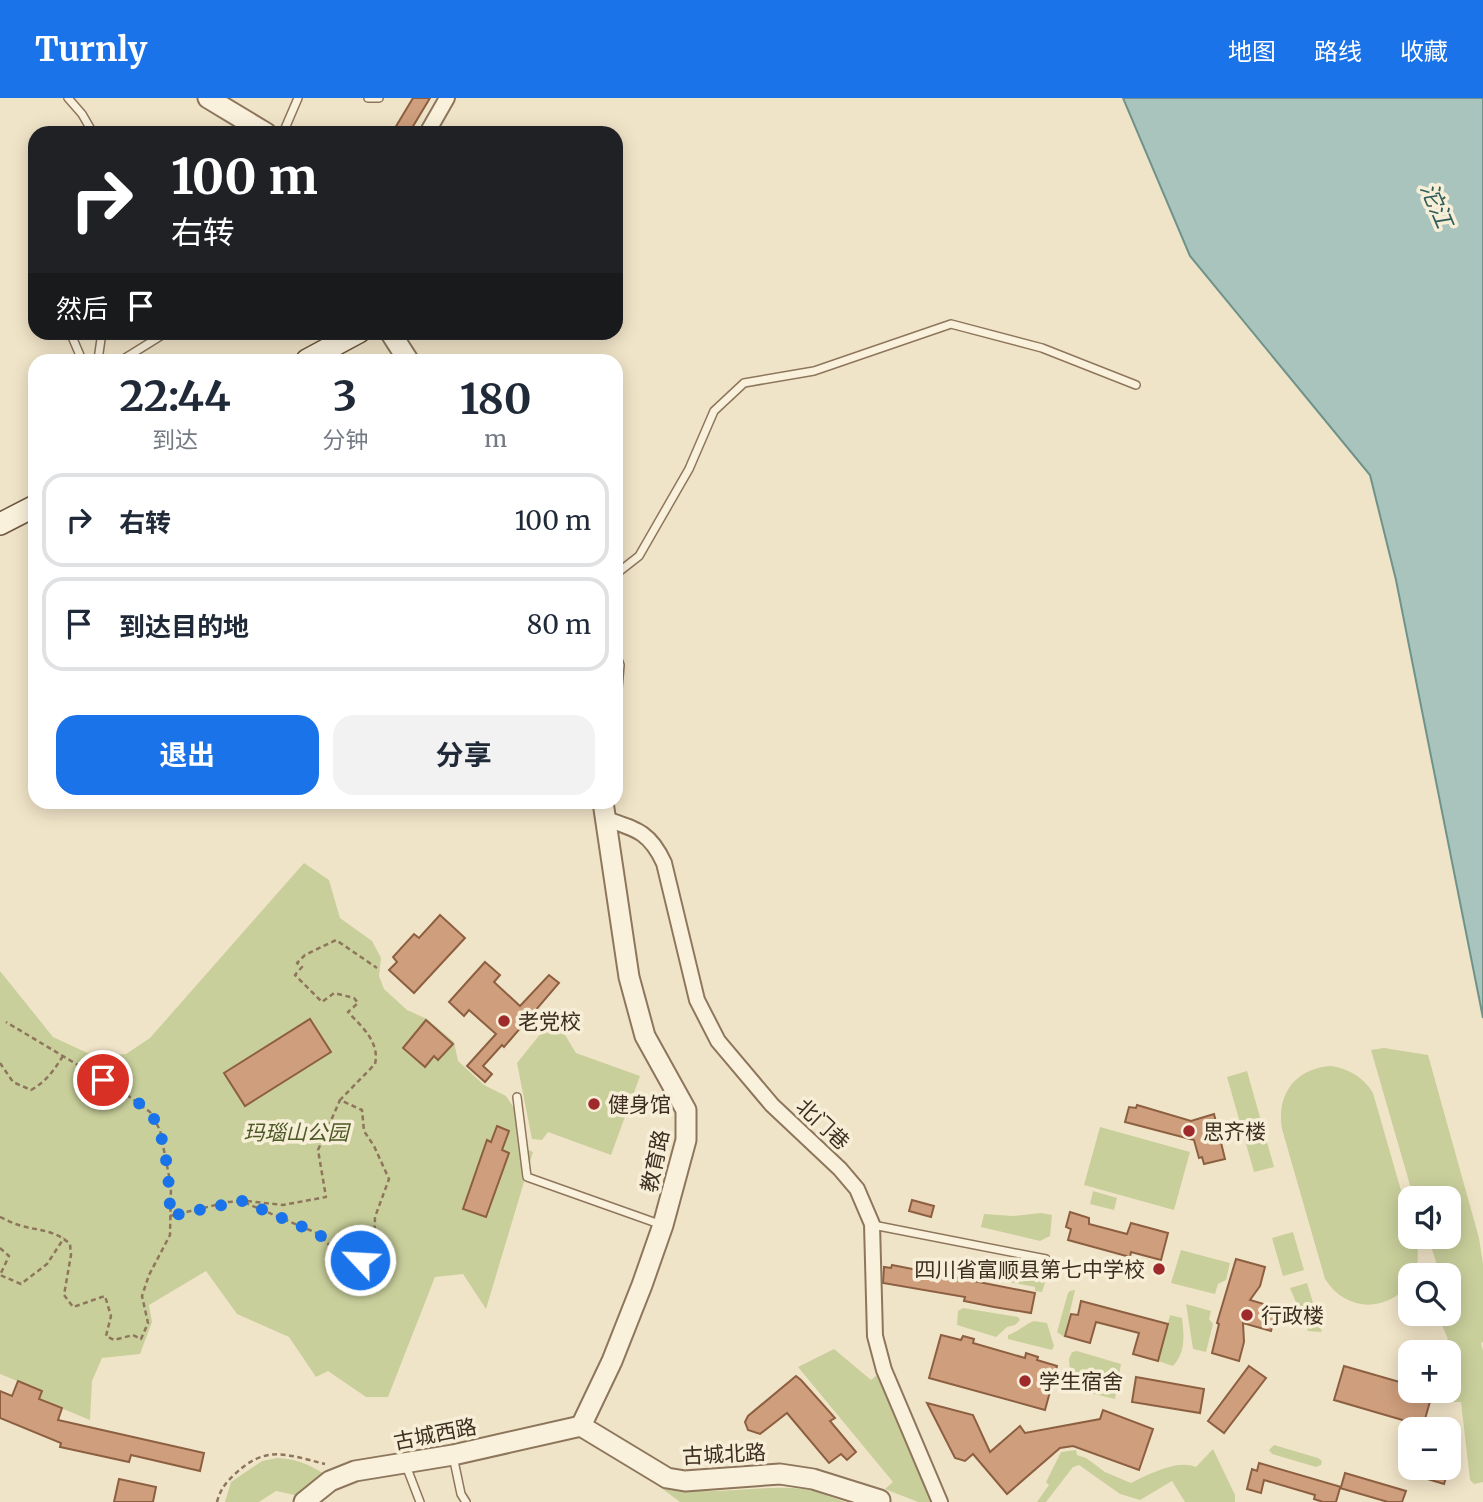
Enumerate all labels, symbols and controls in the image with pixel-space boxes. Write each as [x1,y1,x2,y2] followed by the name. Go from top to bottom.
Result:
[35,29,147,70] text: Turnly
[1228,36,1276,67] text: 地图
[1314,36,1362,67] text: 路线
[1400,36,1448,67] text: 收藏
[171,146,318,207] text: 100 m
[56,154,147,245] icon: right
[1415,178,1461,235] water label: 沱江
[171,213,235,253] text: 右转
[122,287,160,325] icon: arrive
[56,292,108,325] text: 然后
[120,370,231,422] text: 22:44
[333,370,357,422] text: 3
[460,373,531,425] text: 180
[484,424,507,453] text: m
[152,425,198,454] text: 到达
[322,425,368,454] text: 分钟
[60,501,98,539] icon: right
[515,504,591,537] text: 100 m
[119,506,171,539] text: 右转
[60,605,98,643] icon: arrive
[527,608,591,641] text: 80 m
[119,610,249,643] text: 到达目的地
[56,715,319,795] button: 退出
[333,715,595,795] button: 分享
[518,1008,581,1035] place label: 老党校
[496,1013,512,1029] marker: 老党校
[73,1050,133,1110] pin
[84,1061,122,1099] icon: arrive
[608,1091,671,1118] place label: 健身馆
[791,1093,855,1155] street label: 北门巷
[586,1096,602,1112] marker: 健身馆
[1203,1118,1266,1145] place label: 思齐楼
[244,1119,351,1146] park label: 玛瑙山公园
[1181,1123,1197,1139] marker: 思齐楼
[635,1127,675,1195] street label: 教育路
[1398,1186,1461,1480] map controls
[1398,1186,1461,1249] button: sound
[323,1223,397,1297] position arrow
[914,1256,1145,1283] place label: 四川省富顺县第七中学校
[1151,1261,1167,1277] marker: 四川省富顺县第七中学校
[1398,1263,1461,1326] button: search
[1261,1302,1324,1329] place label: 行政楼
[1239,1307,1255,1323] marker: 行政楼
[1398,1340,1461,1403] button: +
[1039,1368,1123,1395] place label: 学生宿舍
[1017,1373,1033,1389] marker: 学生宿舍
[391,1413,479,1455] street label: 古城西路
[1398,1417,1461,1480] button: −
[681,1438,767,1470] street label: 古城北路

